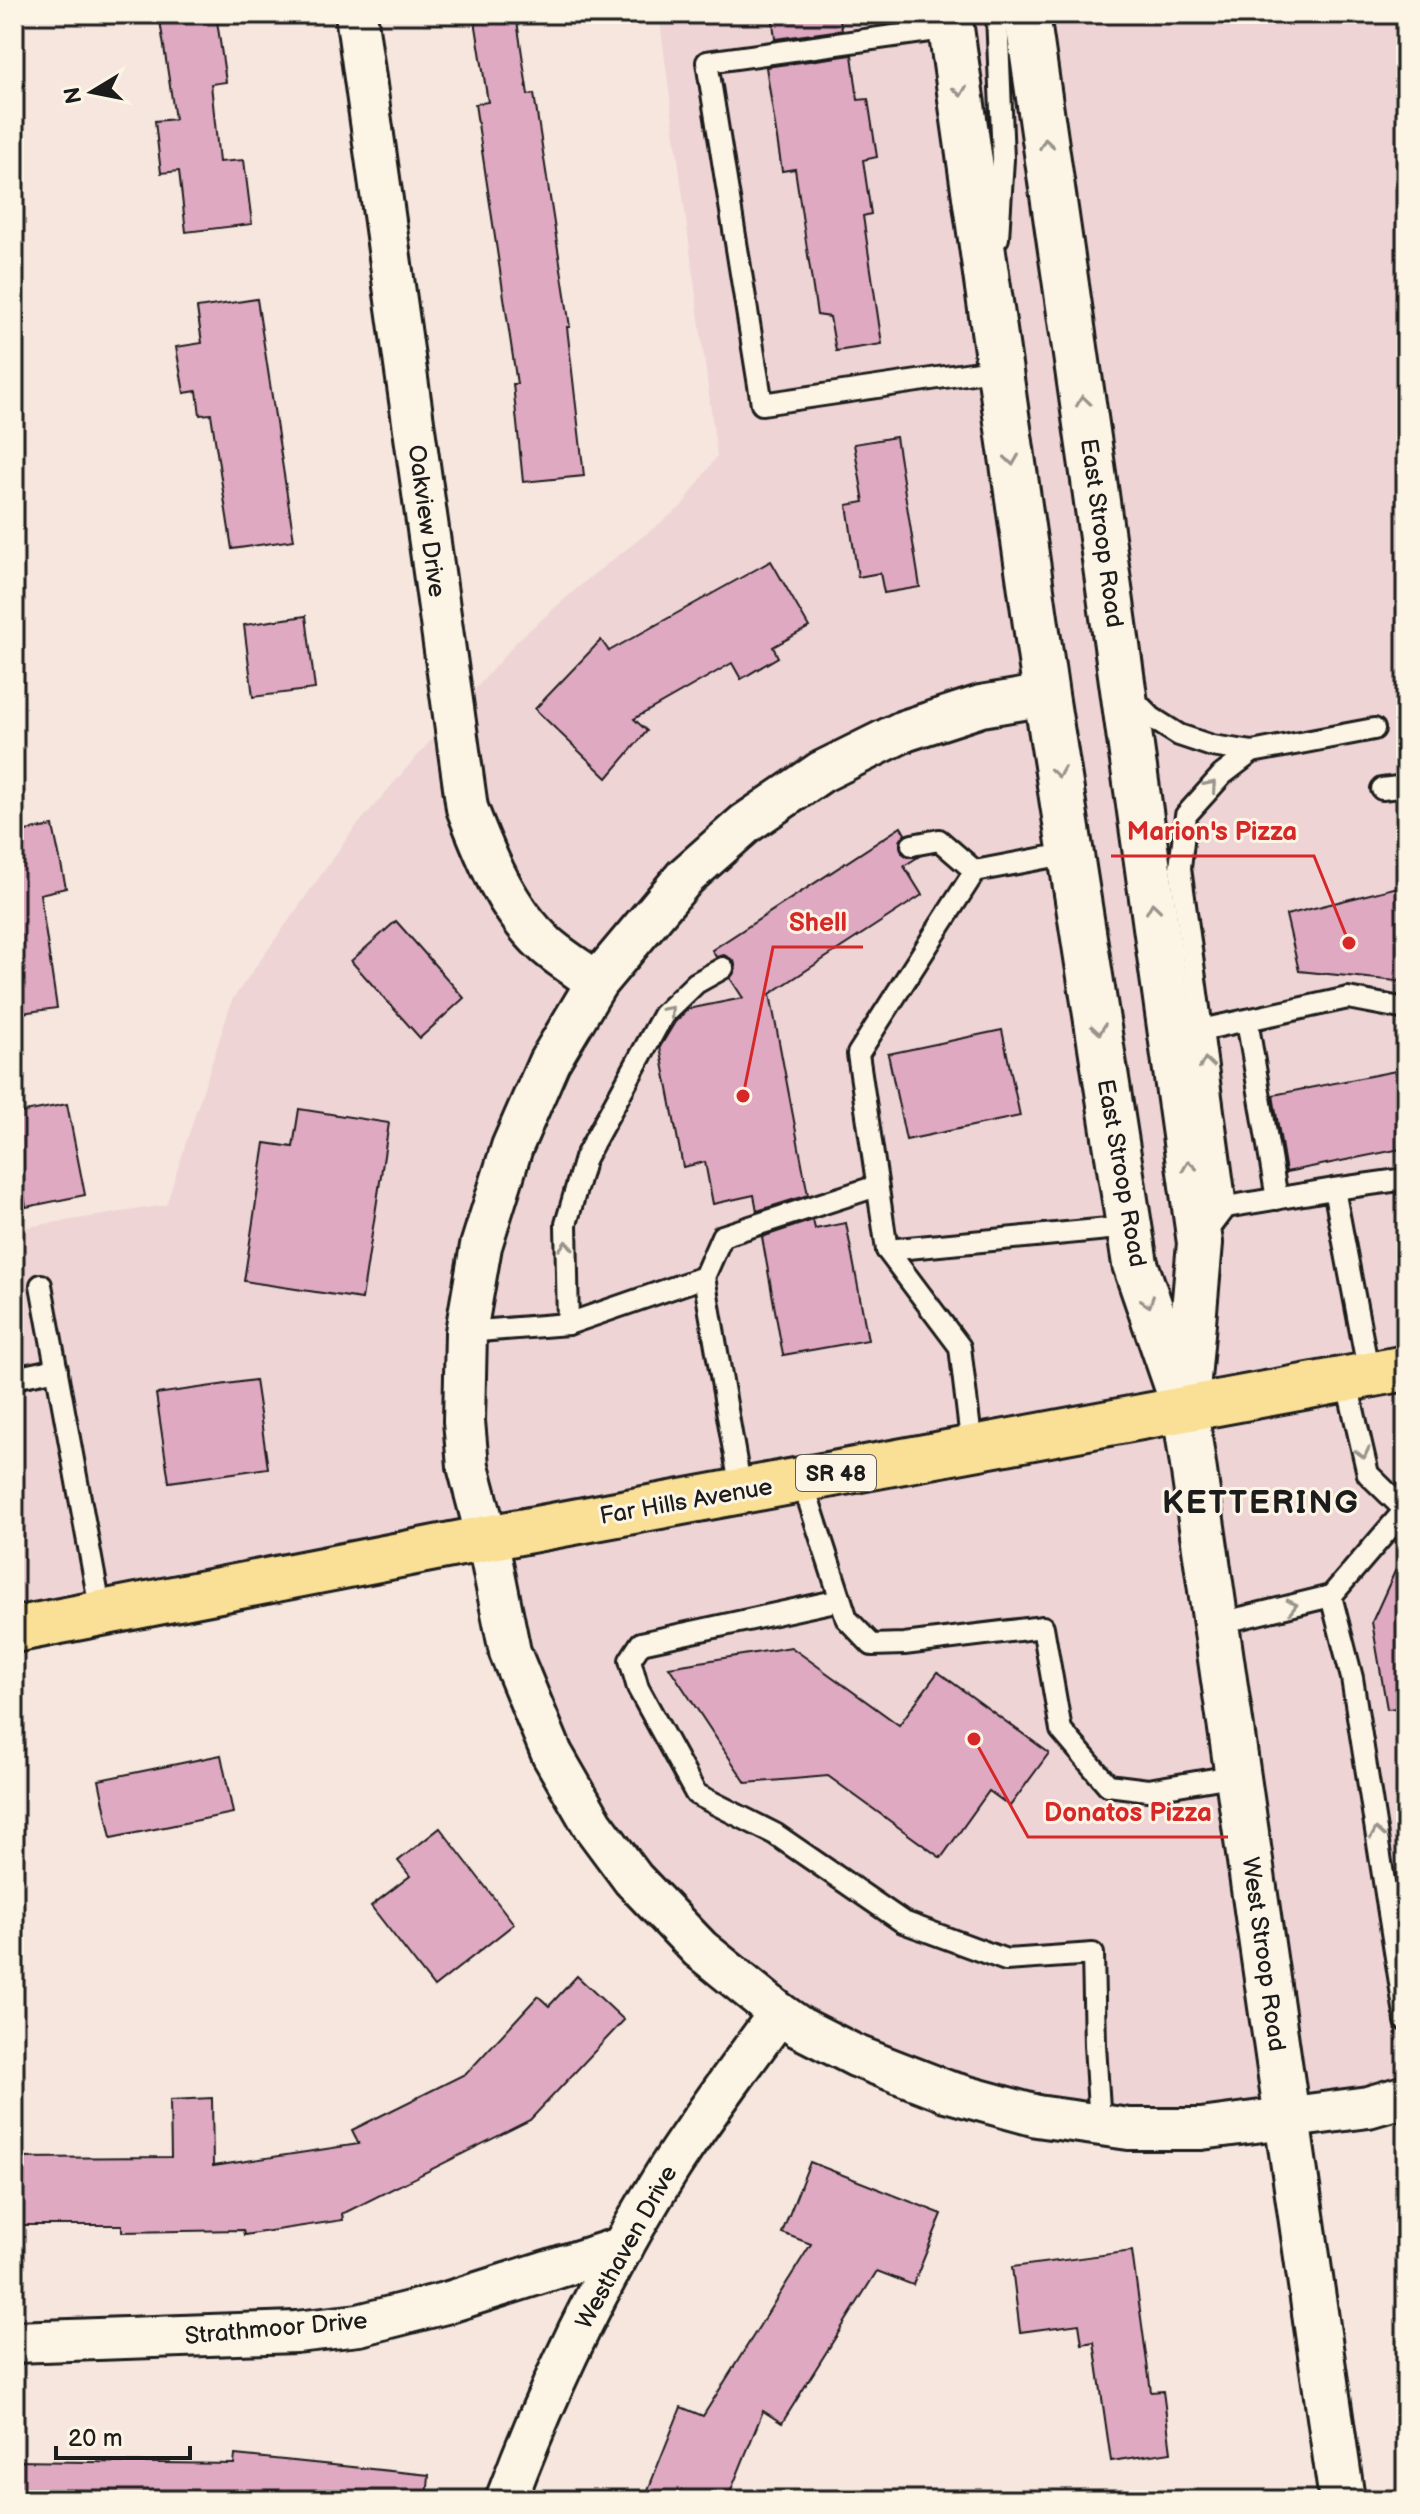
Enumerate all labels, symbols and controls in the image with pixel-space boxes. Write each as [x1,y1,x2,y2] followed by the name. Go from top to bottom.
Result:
[52,52,132,132] north arrow
[951,84,968,98] one-way arrow
[59,85,89,106] text: N
[1038,137,1055,150] one-way arrow
[1075,394,1092,408] one-way arrow
[1074,437,1129,629] street label: East Stroop Road
[401,443,452,599] street label: Oakview Drive
[1003,453,1020,466] one-way arrow
[1049,765,1066,779] one-way arrow
[1202,781,1216,796] one-way arrow
[1111,806,1314,856] callout: Marion's Pizza
[1127,817,1297,848] text: Marion's Pizza
[773,897,863,947] callout: Shell
[1145,901,1162,914] one-way arrow
[789,908,847,939] text: Shell
[659,1006,673,1021] one-way arrow
[1089,1022,1106,1036] one-way arrow
[1198,1056,1215,1070] one-way arrow
[1091,1077,1152,1269] street label: East Stroop Road
[1181,1159,1198,1172] one-way arrow
[558,1239,575,1252] one-way arrow
[1139,1294,1155,1308] one-way arrow
[1354,1445,1371,1459] one-way arrow
[796,1455,876,1491] road number: SR 48
[597,1472,775,1531] street label: Far Hills Avenue
[1162,1484,1360,1523] district label: KETTERING
[1285,1598,1298,1615] one-way arrow
[1028,1787,1228,1837] callout: Donatos Pizza
[1044,1798,1212,1829] text: Donatos Pizza
[1369,1826,1386,1840] one-way arrow
[1236,1855,1291,2053] street label: West Stroop Road
[569,2160,683,2334] street label: Westhaven Drive
[184,2306,368,2351] street label: Strathmoor Drive
[56,2410,190,2460] scale bar
[68,2424,123,2453] text: 20 m

